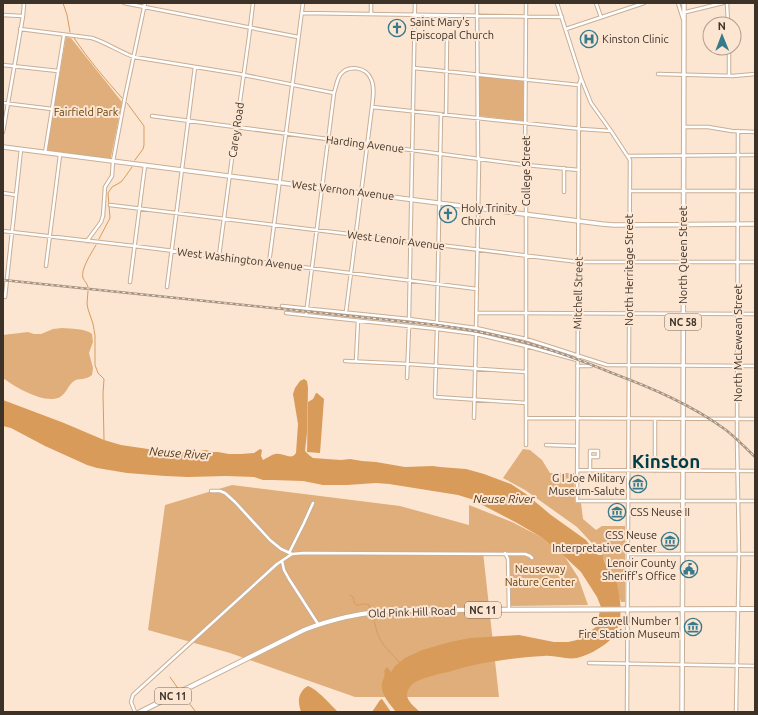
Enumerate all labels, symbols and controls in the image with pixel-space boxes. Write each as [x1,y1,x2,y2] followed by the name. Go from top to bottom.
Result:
[410,16,494,41] place label: Saint Mary's Episcopal Church
[702,16,742,56] north arrow
[387,18,407,38] church icon: Saint Mary's Episcopal Church
[718,20,726,32] text: N
[579,29,599,49] hospital icon: Kinston Clinic
[602,33,669,45] place label: Kinston Clinic
[226,102,246,158] street label: Carey Road
[54,106,119,118] park label: Fairfield Park
[325,133,405,155] street label: Harding Avenue
[520,135,532,206] street label: College Street
[291,178,395,202] street label: West Vernon Avenue
[461,202,518,227] place label: Holy Trinity Church
[438,204,458,224] church icon: Holy Trinity Church
[677,205,689,304] street label: North Queen Street
[623,213,635,326] street label: North Herritage Street
[346,228,446,252] street label: West Lenoir Avenue
[177,245,303,273] street label: West Washington Avenue
[571,256,585,330] street label: Mitchell Street
[732,283,744,402] street label: North McLewean Street
[665,314,701,330] road number: NC 58
[149,444,211,462] water label: Neuse River
[632,450,700,472] district label: Kinston
[548,472,626,497] place label: G I Joe Military Museum-Salute
[628,474,648,494] museum icon: G I Joe Military Museum-Salute
[473,492,535,505] water label: Neuse River
[607,502,627,522] museum icon: CSS Neuse II
[630,506,690,518] place label: CSS Neuse II
[552,529,658,554] place label: CSS Neuse Interpretative Center
[660,531,680,551] museum icon: CSS Neuse Interpretative Center
[602,557,677,582] place label: Lenoir County Sheriff's Office
[679,559,699,579] public building icon: Lenoir County Sheriff's Office
[505,563,576,588] park label: Neuseway Nature Center
[465,602,501,618] road number: NC 11
[368,604,456,620] street label: Old Pink Hill Road
[578,615,680,640] place label: Caswell Number 1 Fire Station Museum
[683,617,703,637] museum icon: Caswell Number 1 Fire Station Museum
[155,688,191,704] road number: NC 11

